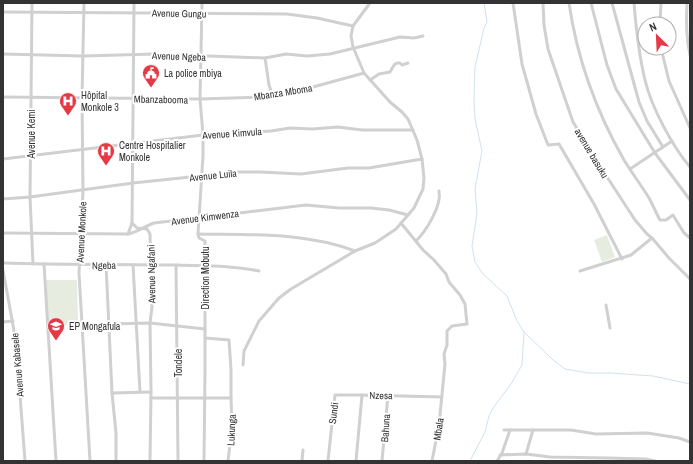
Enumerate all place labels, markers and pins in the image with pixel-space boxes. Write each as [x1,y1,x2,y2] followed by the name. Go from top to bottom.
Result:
[141,63,161,88] public building icon: La police mbiya
[164,67,222,80] place label: La police mbiya
[81,89,119,114] place label: Hôpital Monkole 3
[58,91,78,116] hospital icon: Hôpital Monkole 3
[119,139,186,164] place label: Centre Hospitalier Monkole
[96,141,116,166] hospital icon: Centre Hospitalier Monkole
[46,316,66,341] school or university icon: EP Mongafula
[69,320,121,333] place label: EP Mongafula

